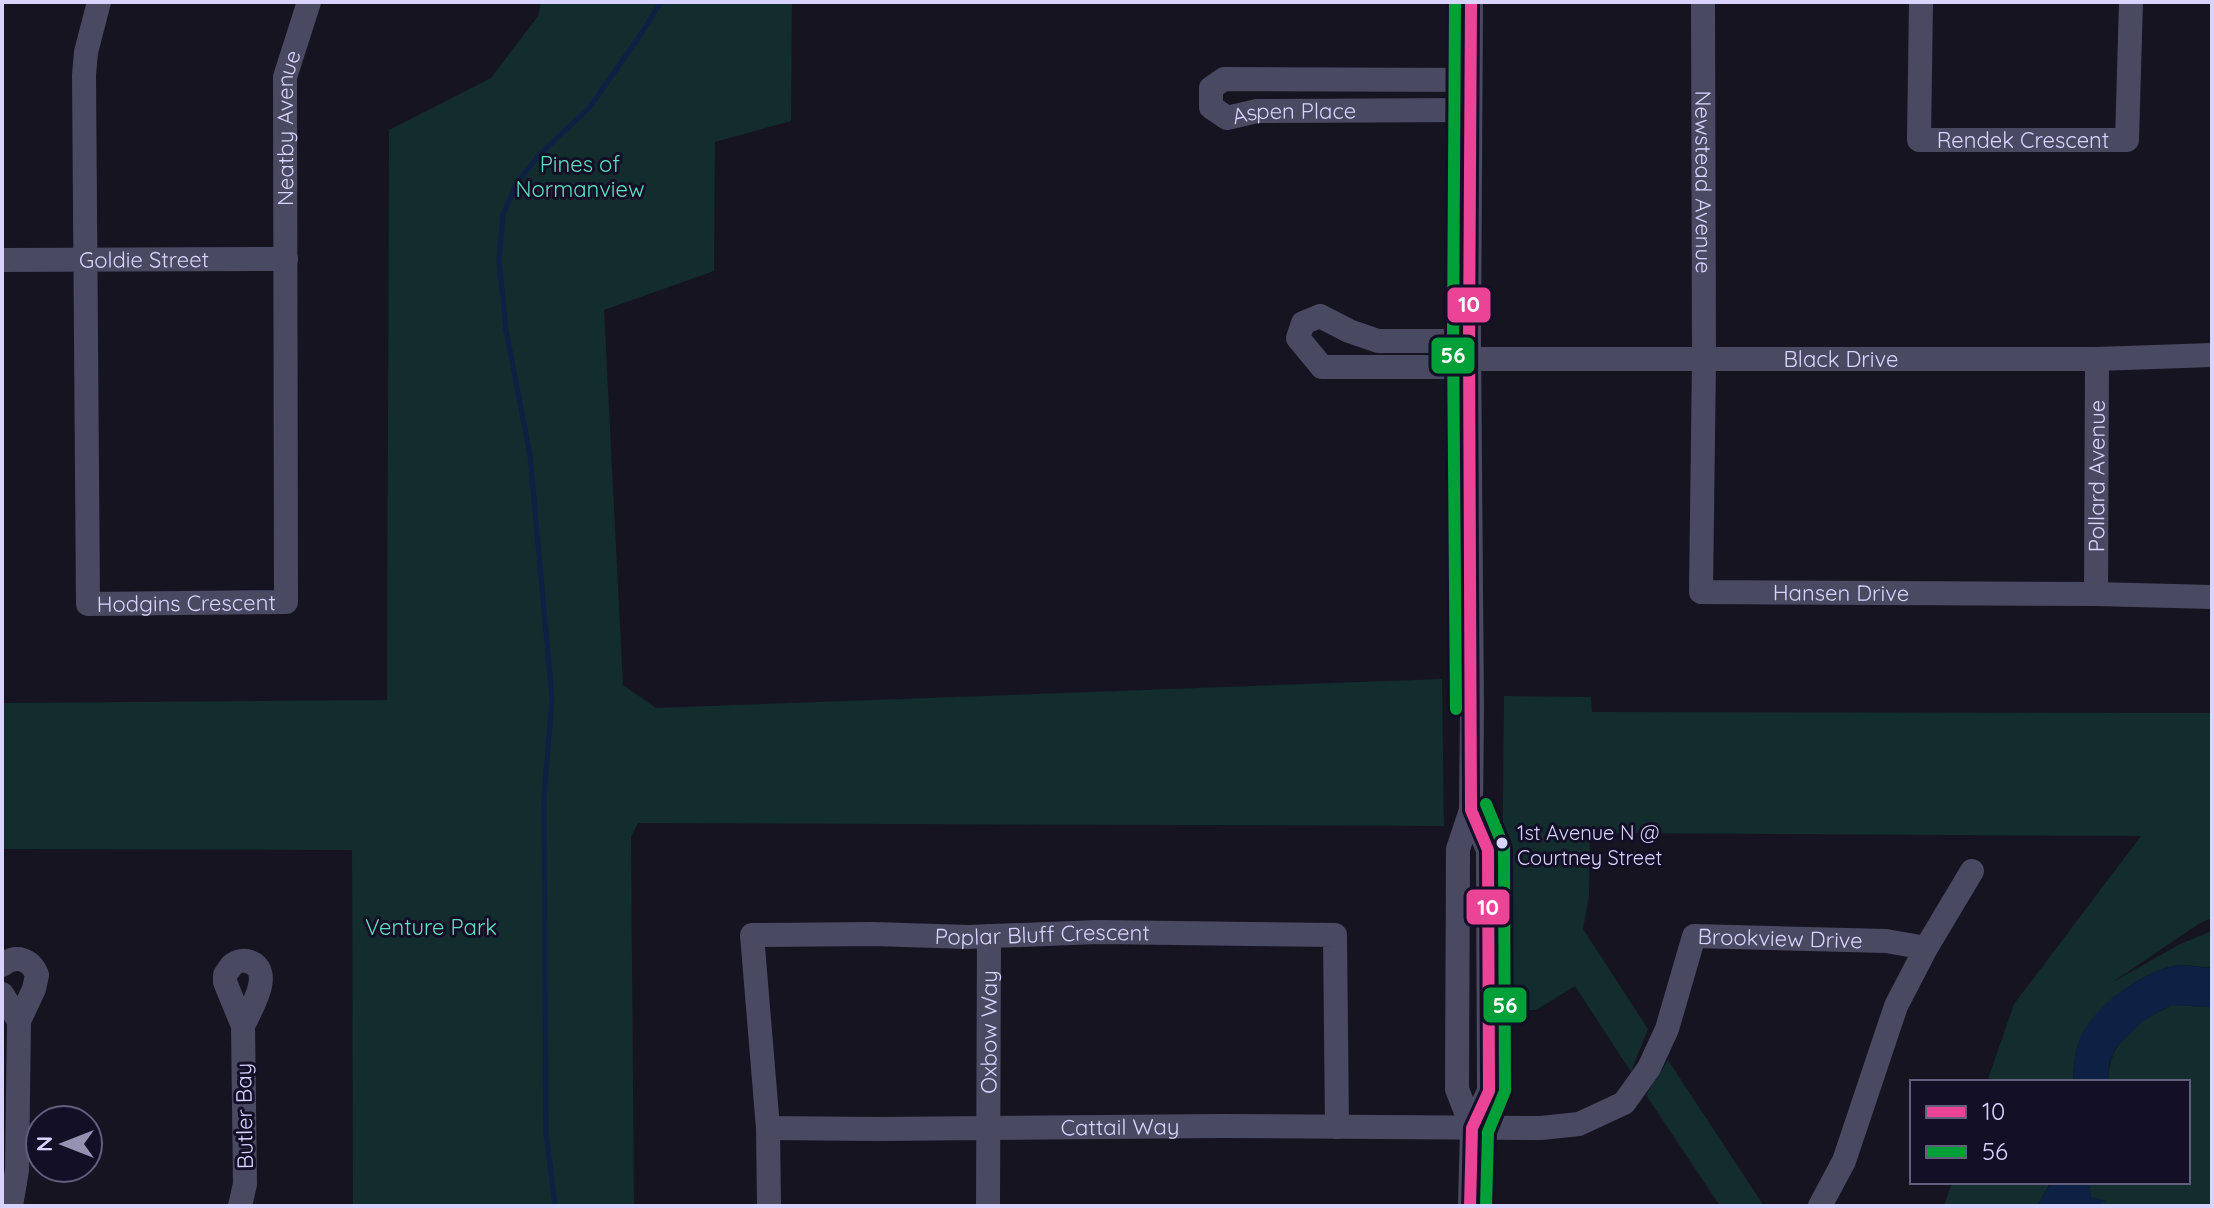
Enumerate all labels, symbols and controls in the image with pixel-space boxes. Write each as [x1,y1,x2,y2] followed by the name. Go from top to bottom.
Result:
[271,47,307,206] street label: Neatby Avenue
[1689,90,1718,274] street label: Newstead Avenue
[1229,97,1356,130] street label: Aspen Place
[1937,126,2109,154] street label: Rendek Crescent
[515,150,645,203] park label: Pines of Normanview
[79,245,209,274] street label: Goldie Street
[1446,286,1492,324] line badge: 10
[1458,290,1480,318] text: 10
[1430,336,1476,375] line badge: 56
[1441,341,1465,369] text: 56
[1784,345,1898,373] street label: Black Drive
[2082,400,2111,552] street label: Pollard Avenue
[1773,578,1909,607] street label: Hansen Drive
[97,588,276,618] street label: Hodgins Crescent
[1517,820,1662,870] place label: 1st Avenue N @ Courtney Street
[1494,835,1510,851] marker: 1st Avenue N @ Courtney Street
[1465,888,1511,926] line badge: 10
[1477,893,1499,921] text: 10
[365,913,497,941] park label: Venture Park
[934,918,1150,951] street label: Poplar Bluff Crescent
[1697,922,1863,954] street label: Brookview Drive
[974,970,1003,1094] street label: Oxbow Way
[1482,986,1528,1024] line badge: 56
[1493,991,1517,1019] text: 56
[229,1063,259,1169] street label: Butler Bay
[1910,1080,2190,1184] legend
[1982,1096,2005,1126] text: 10
[24,1104,104,1184] north arrow
[1061,1112,1179,1141] street label: Cattail Way
[30,1136,58,1152] text: N
[1982,1136,2008,1166] text: 56

